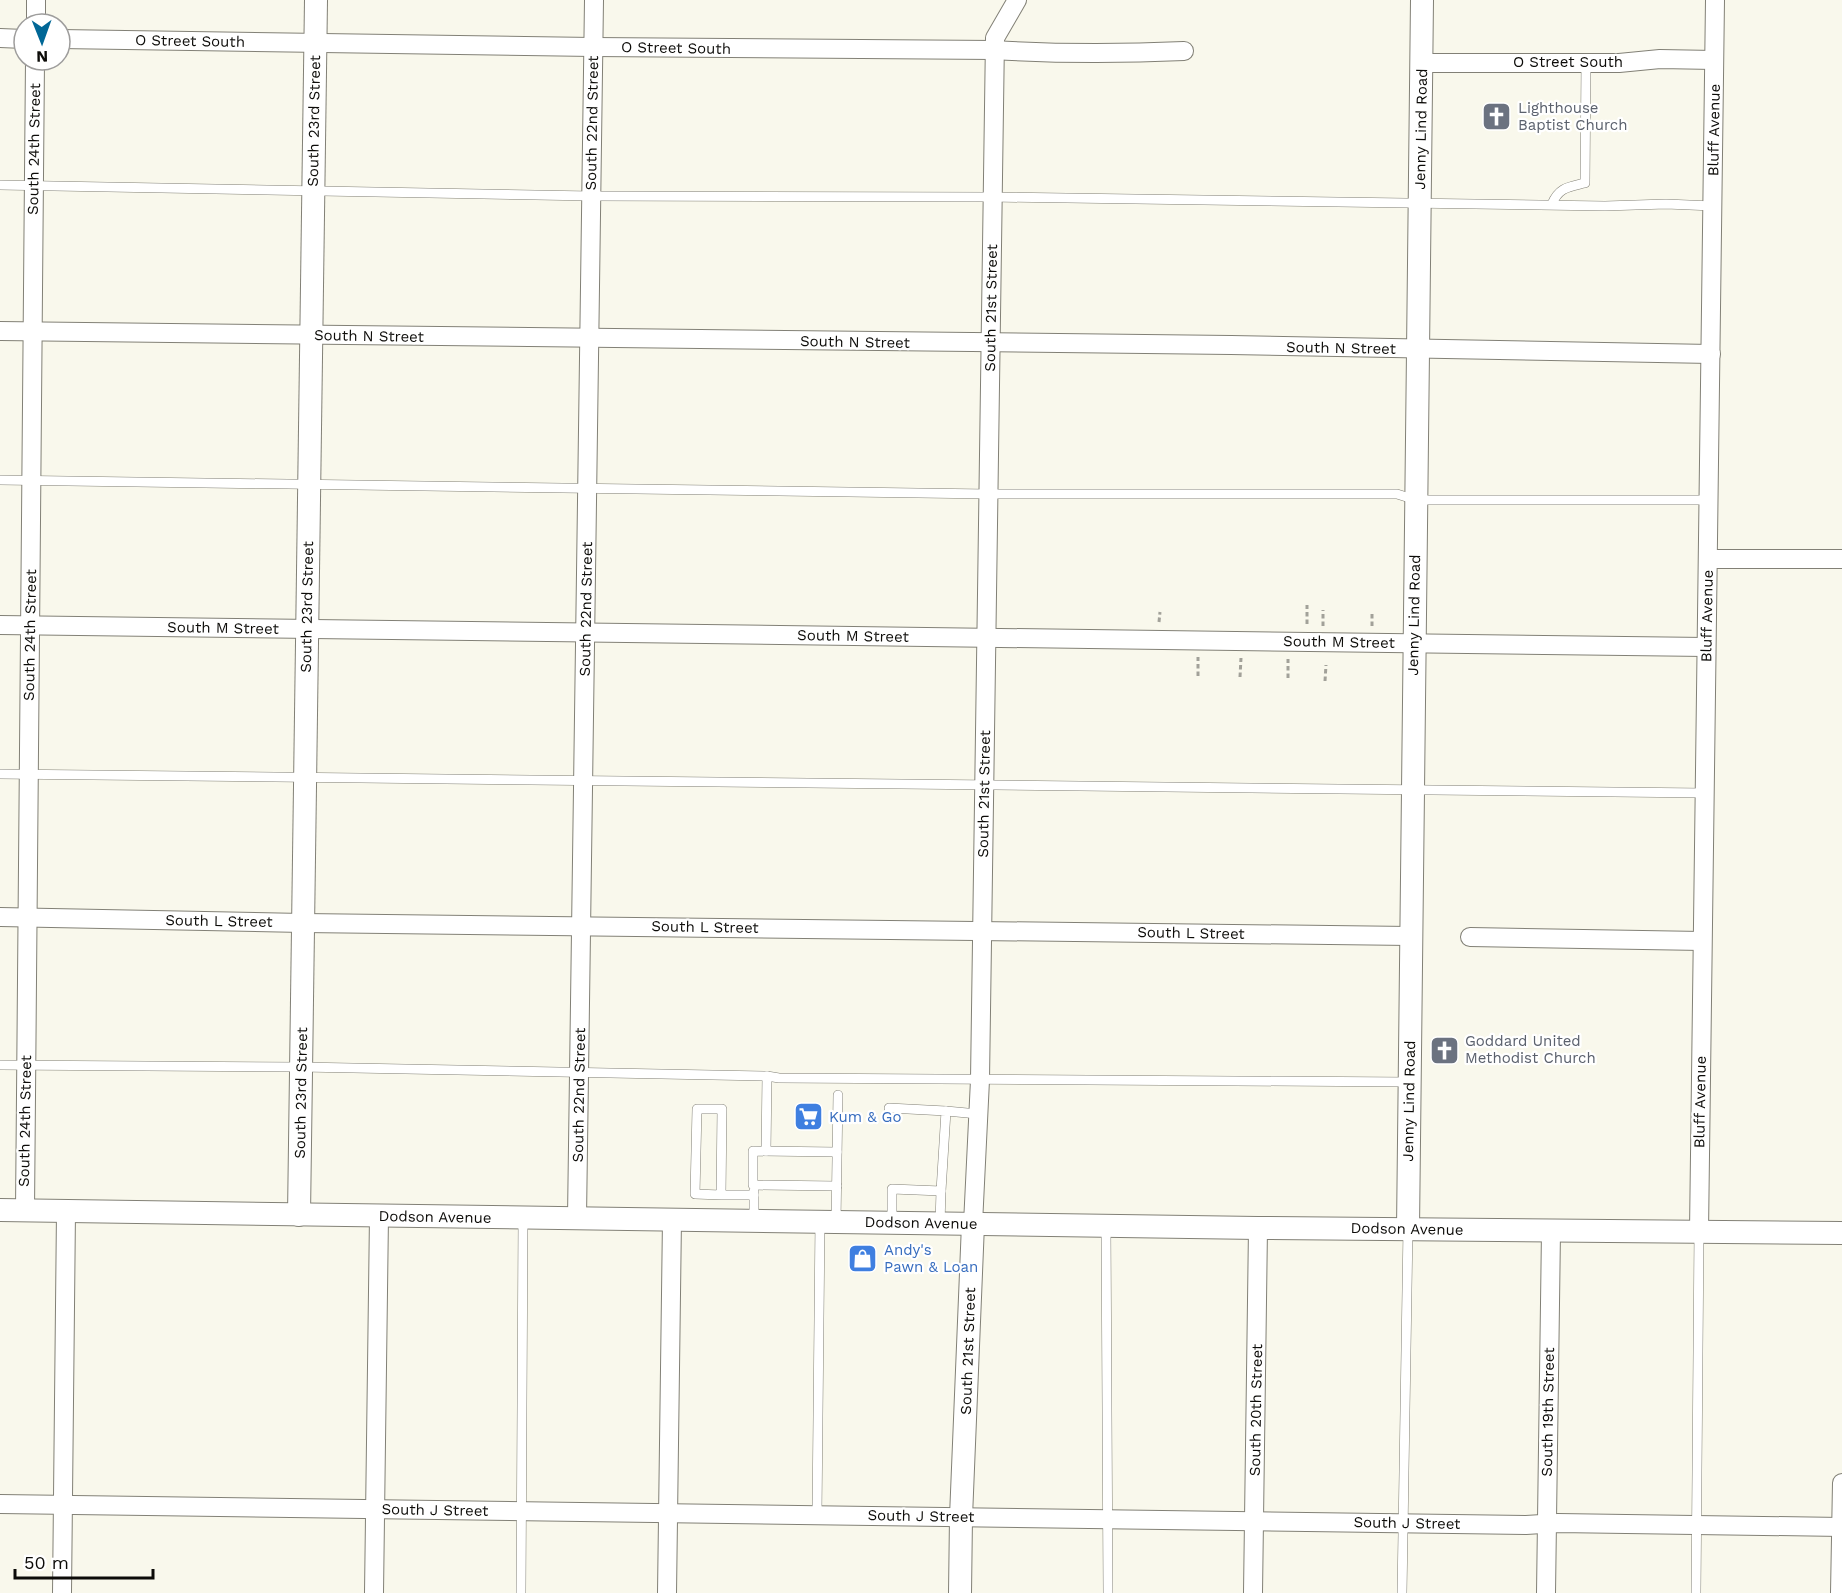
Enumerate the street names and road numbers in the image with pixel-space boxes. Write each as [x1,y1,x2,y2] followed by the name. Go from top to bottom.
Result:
[135,31,245,51] street label: O Street South
[621,38,731,58] street label: O Street South
[1513,53,1623,71] street label: O Street South
[304,54,324,187] street label: South 23rd Street
[582,55,602,191] street label: South 22nd Street
[1411,68,1431,190] street label: Jenny Lind Road
[24,82,44,215] street label: South 24th Street
[1704,84,1724,176] street label: Bluff Avenue
[981,243,1001,372] street label: South 21st Street
[314,326,425,346] street label: South N Street
[800,332,911,352] street label: South N Street
[1286,338,1397,358] street label: South N Street
[297,540,317,673] street label: South 23rd Street
[576,541,596,677] street label: South 22nd Street
[1404,554,1424,676] street label: Jenny Lind Road
[20,568,40,701] street label: South 24th Street
[1697,570,1717,662] street label: Bluff Avenue
[167,618,280,638] street label: South M Street
[797,626,910,646] street label: South M Street
[1283,632,1396,652] street label: South M Street
[974,729,994,858] street label: South 21st Street
[165,911,274,931] street label: South L Street
[651,917,760,937] street label: South L Street
[1137,923,1246,943] street label: South L Street
[291,1026,311,1159] street label: South 23rd Street
[569,1027,589,1163] street label: South 22nd Street
[1399,1040,1419,1162] street label: Jenny Lind Road
[15,1054,35,1187] street label: South 24th Street
[1690,1056,1710,1148] street label: Bluff Avenue
[378,1207,492,1227] street label: Dodson Avenue
[864,1213,978,1233] street label: Dodson Avenue
[1350,1219,1464,1239] street label: Dodson Avenue
[957,1286,979,1415] street label: South 21st Street
[1246,1343,1266,1476] street label: South 20th Street
[1538,1347,1558,1477] street label: South 19th Street
[381,1500,489,1520] street label: South J Street
[867,1506,975,1526] street label: South J Street
[1353,1513,1461,1533] street label: South J Street

